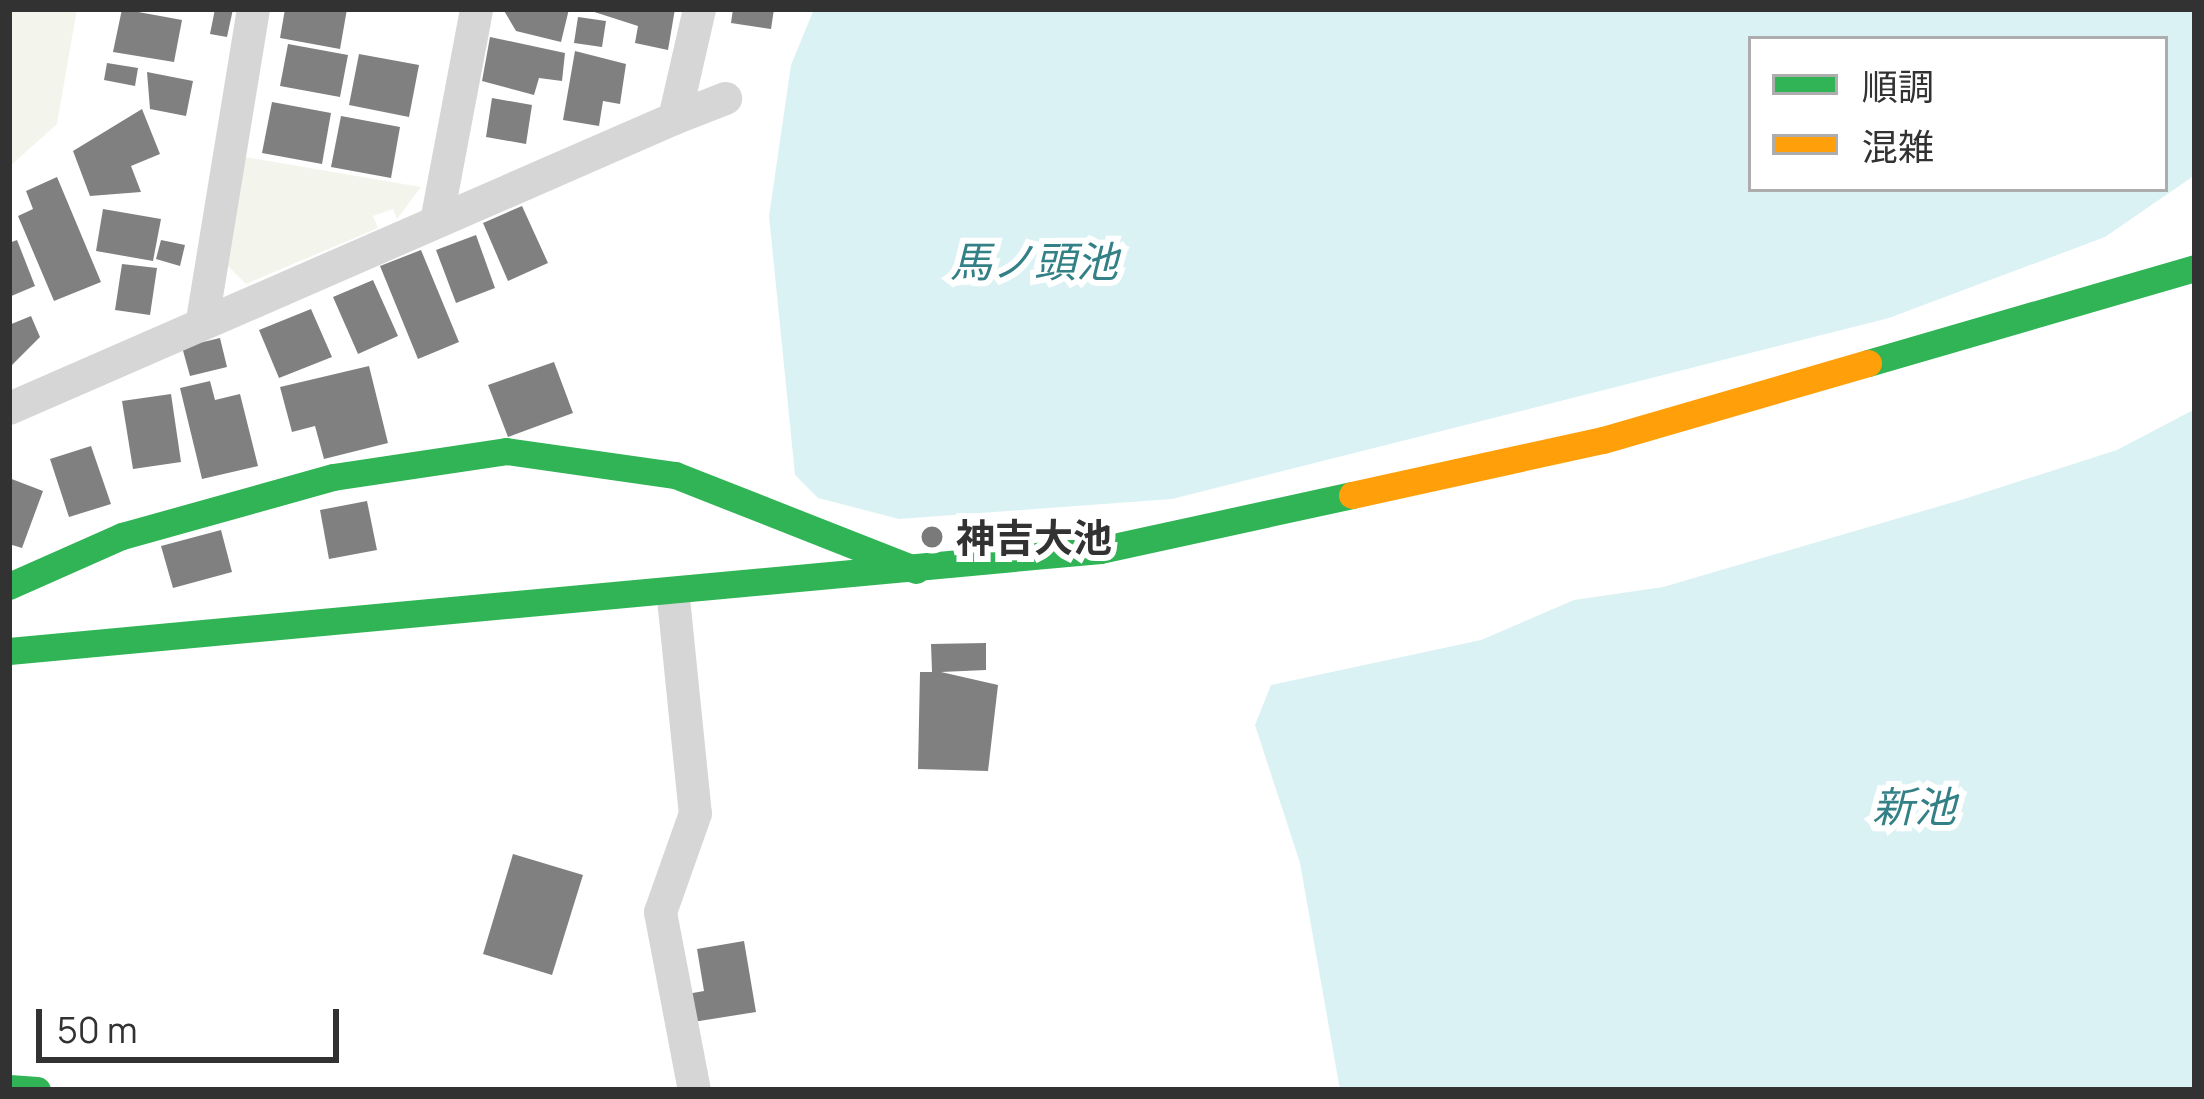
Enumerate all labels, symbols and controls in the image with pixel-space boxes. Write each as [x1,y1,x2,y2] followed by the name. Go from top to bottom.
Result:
[1748,36,2168,192] legend
[1862,62,1934,111] text: 順調
[1862,122,1934,171] text: 混雑
[950,236,1118,286] water label: 馬ノ頭池
[956,514,1112,560] place label: 神吉大池
[919,524,945,550] marker: 神吉大池
[1872,781,1956,831] water label: 新池
[42,985,345,1059] scale bar
[57,1005,137,1054] text: 50 m

